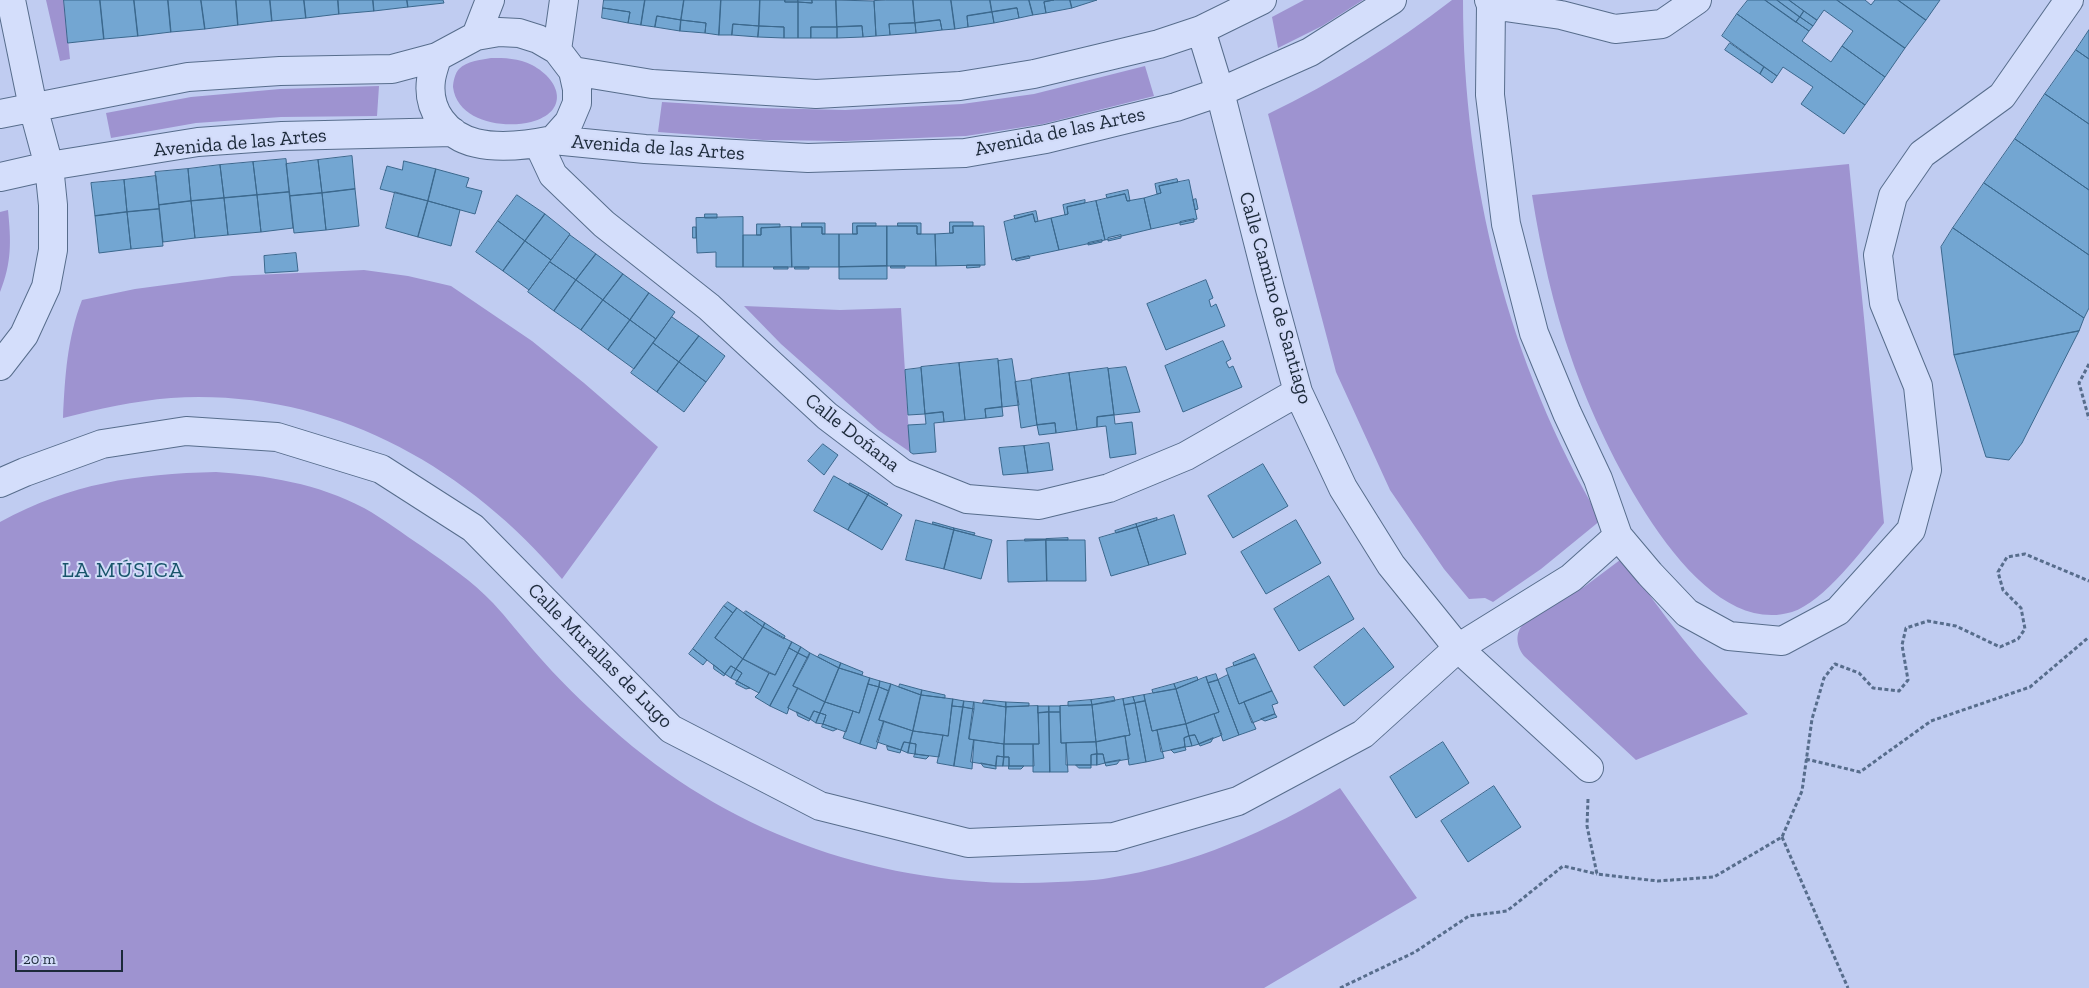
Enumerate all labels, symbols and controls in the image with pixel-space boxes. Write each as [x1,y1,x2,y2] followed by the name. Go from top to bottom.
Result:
[973,102,1147,162] street label: Avenida de las Artes
[152,123,328,163] street label: Avenida de las Artes
[571,130,745,166] street label: Avenida de las Artes
[1233,189,1317,407] street label: Calle Camino de Santiago
[800,389,904,477] street label: Calle Doñana
[61,558,185,584] district label: LA MÚSICA
[522,578,678,734] street label: Calle Murallas de Lugo
[18,940,125,972] scale bar
[23,950,56,968] text: 20 m

